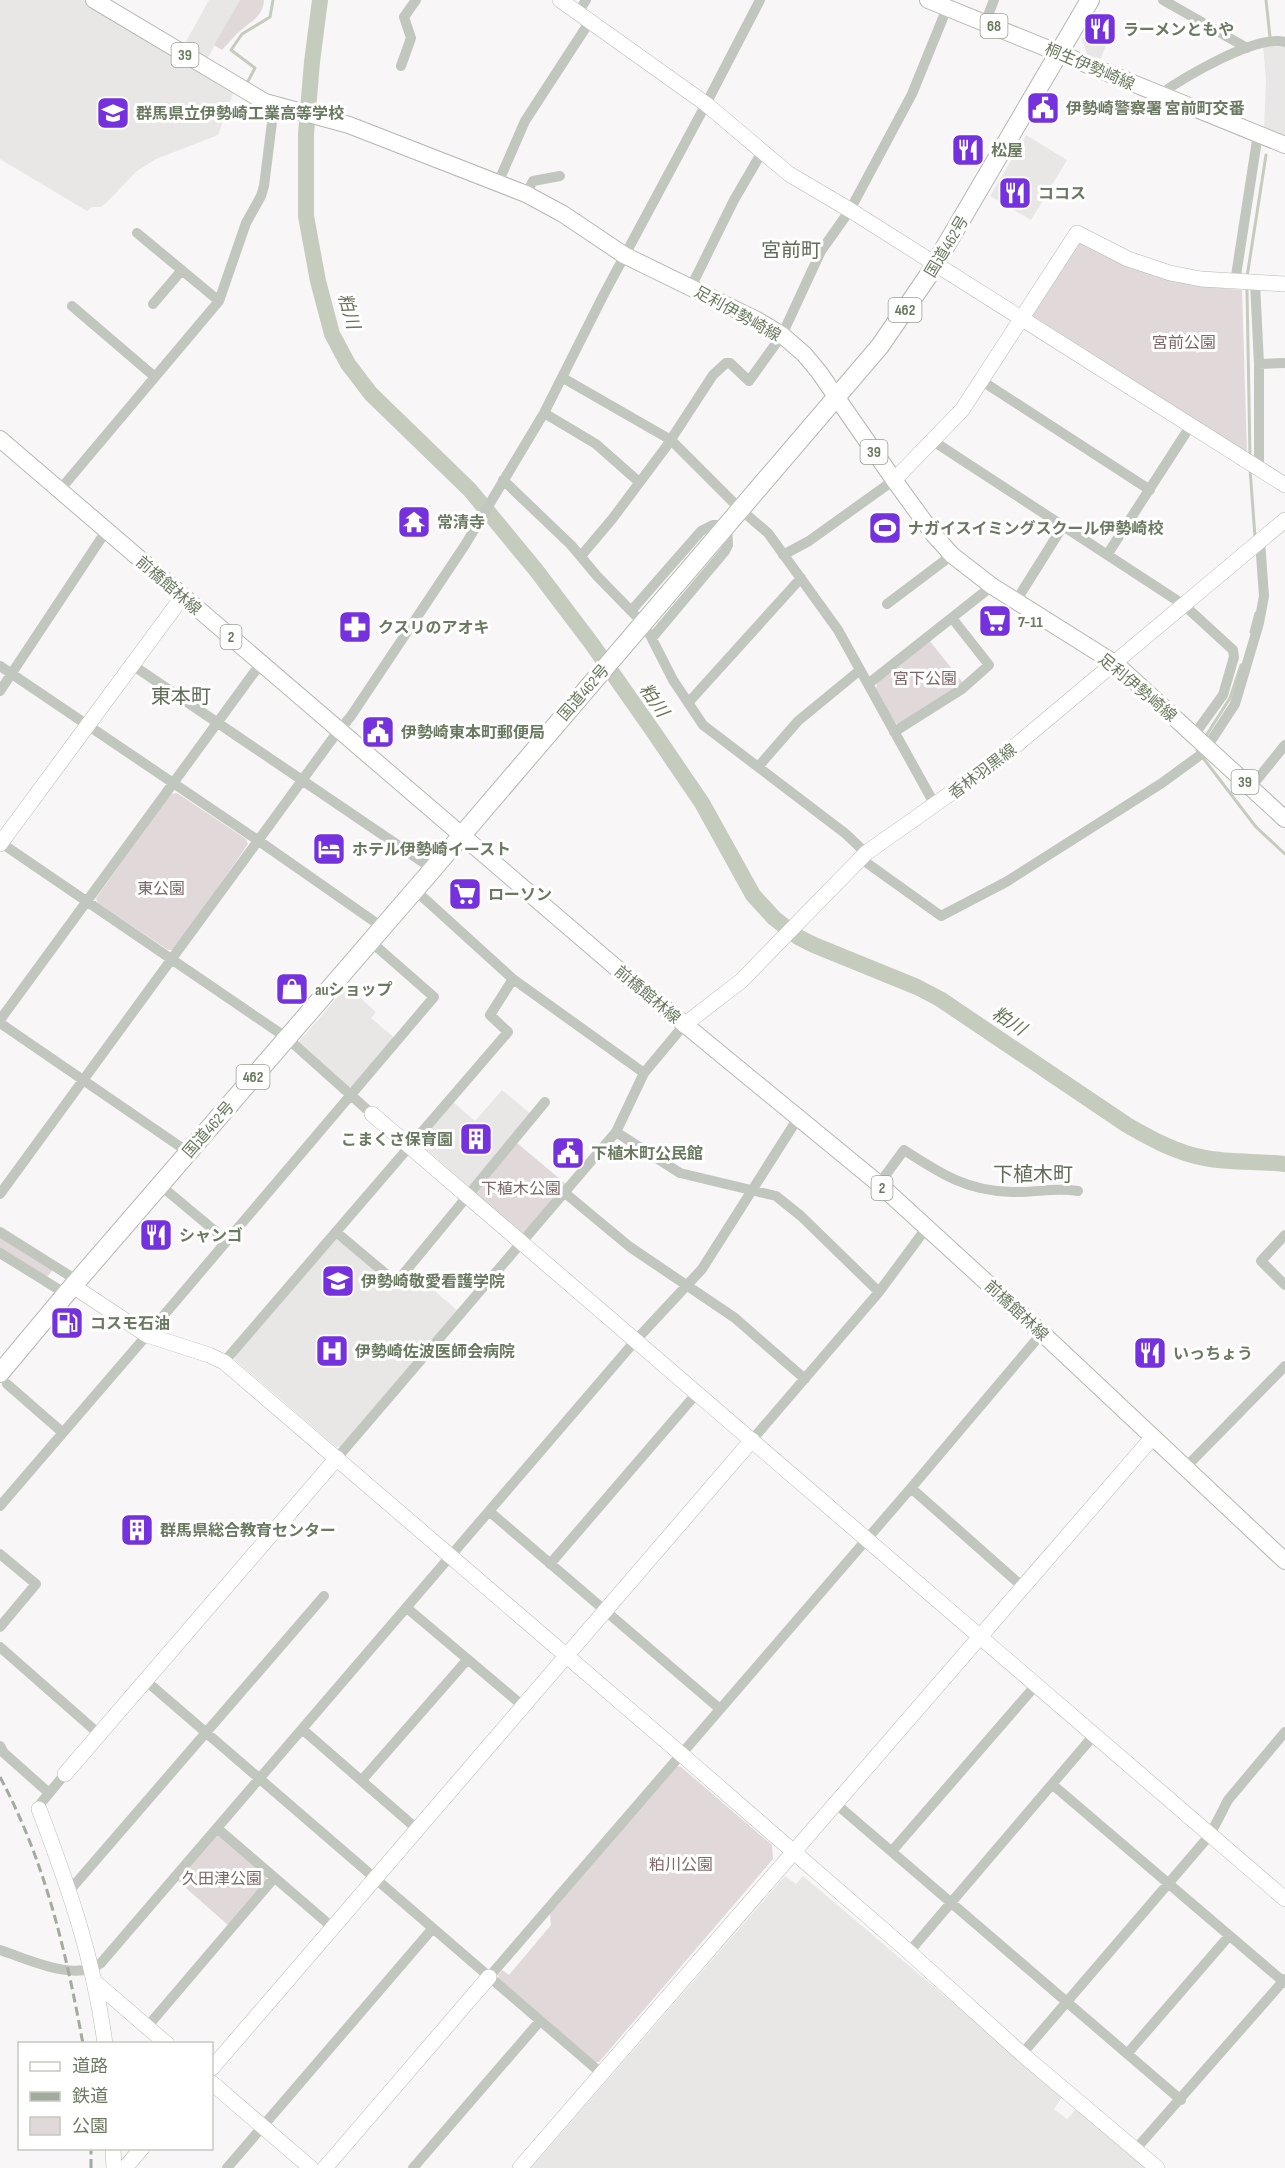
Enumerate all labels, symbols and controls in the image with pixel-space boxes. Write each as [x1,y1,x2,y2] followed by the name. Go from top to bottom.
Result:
[1082,11,1118,47] restaurant icon: ラーメンともや
[980,14,1008,38] road number: 68
[1123,21,1234,40] place label: ラーメンともや
[1042,40,1137,95] street label: 桐生伊勢崎線
[172,43,198,67] road number: 39
[1025,90,1061,126] public building icon: 伊勢崎警察署 宮前町交番
[95,95,131,131] school or university icon: 群馬県立伊勢崎工業高等学校
[1065,100,1245,119] place label: 伊勢崎警察署 宮前町交番
[136,105,344,124] place label: 群馬県立伊勢崎工業高等学校
[950,132,986,168] restaurant icon: 松屋
[991,142,1023,161] place label: 松屋
[997,175,1033,211] restaurant icon: ココス
[1038,185,1086,204] place label: ココス
[922,213,973,281] street label: 国道462号
[761,239,821,263] district label: 宮前町
[691,283,784,346] street label: 足利伊勢崎線
[333,291,364,333] water label: 粕川
[888,298,922,322] road number: 462
[1152,334,1216,353] park label: 宮前公園
[860,440,888,464] road number: 39
[396,504,432,540] temple icon: 常清寺
[867,510,903,546] sports icon: ナガイスイミングスクール伊勢崎校
[437,514,485,533] place label: 常清寺
[908,519,1164,539] place label: ナガイスイミングスクール伊勢崎校
[132,553,204,620] street label: 前橋館林線
[977,603,1013,639] supermarket icon: 7-11
[337,609,373,645] pharmacy icon: クスリのアオキ
[1018,613,1043,632] place label: 7-11
[378,619,490,638] place label: クスリのアオキ
[220,625,242,649] road number: 2
[1094,650,1180,726] street label: 足利伊勢崎線
[555,661,614,725] street label: 国道462号
[893,670,957,689] park label: 宮下公園
[635,680,674,723] water label: 粕川
[151,685,211,709] district label: 東本町
[360,714,396,750] public building icon: 伊勢崎東本町郵便局
[400,724,545,743] place label: 伊勢崎東本町郵便局
[945,741,1021,804] street label: 香林羽黒線
[1232,770,1258,794] road number: 39
[311,831,347,867] hotel icon: ホテル伊勢崎イースト
[352,841,511,860] place label: ホテル伊勢崎イースト
[447,876,483,912] supermarket icon: ローソン
[137,880,185,899] park label: 東公園
[488,886,552,905] place label: ローソン
[610,962,684,1028] street label: 前橋館林線
[274,971,310,1007] shop icon: auショップ
[315,981,393,1000] place label: auショップ
[988,1003,1031,1041] water label: 粕川
[236,1065,270,1089] road number: 462
[180,1098,239,1162] street label: 国道462号
[458,1121,494,1157] building icon: こまくさ保育園
[341,1131,453,1150] place label: こまくさ保育園
[550,1135,586,1171] public building icon: 下植木町公民館
[591,1144,703,1164] place label: 下植木町公民館
[993,1163,1073,1187] district label: 下植木町
[872,1176,892,1200] road number: 2
[481,1180,561,1199] park label: 下植木公園
[138,1217,174,1253] restaurant icon: シャンゴ
[179,1226,243,1246] place label: シャンゴ
[320,1263,356,1299] school or university icon: 伊勢崎敬愛看護学院
[360,1273,505,1292] place label: 伊勢崎敬愛看護学院
[980,1277,1052,1345] street label: 前橋館林線
[49,1305,85,1341] fuel station icon: コスモ石油
[90,1315,170,1334] place label: コスモ石油
[314,1333,350,1369] hospital icon: 伊勢崎佐波医師会病院
[1132,1335,1168,1371] restaurant icon: いっちょう
[354,1343,515,1362] place label: 伊勢崎佐波医師会病院
[1173,1345,1253,1364] place label: いっちょう
[119,1512,155,1548] building icon: 群馬県総合教育センター
[160,1521,336,1541] place label: 群馬県総合教育センター
[649,1856,713,1875] park label: 粕川公園
[182,1870,262,1889] park label: 久田津公園
[18,2042,213,2150] legend
[72,2056,108,2077] text: 道路
[72,2086,108,2107] text: 鉄道
[72,2116,108,2137] text: 公園

